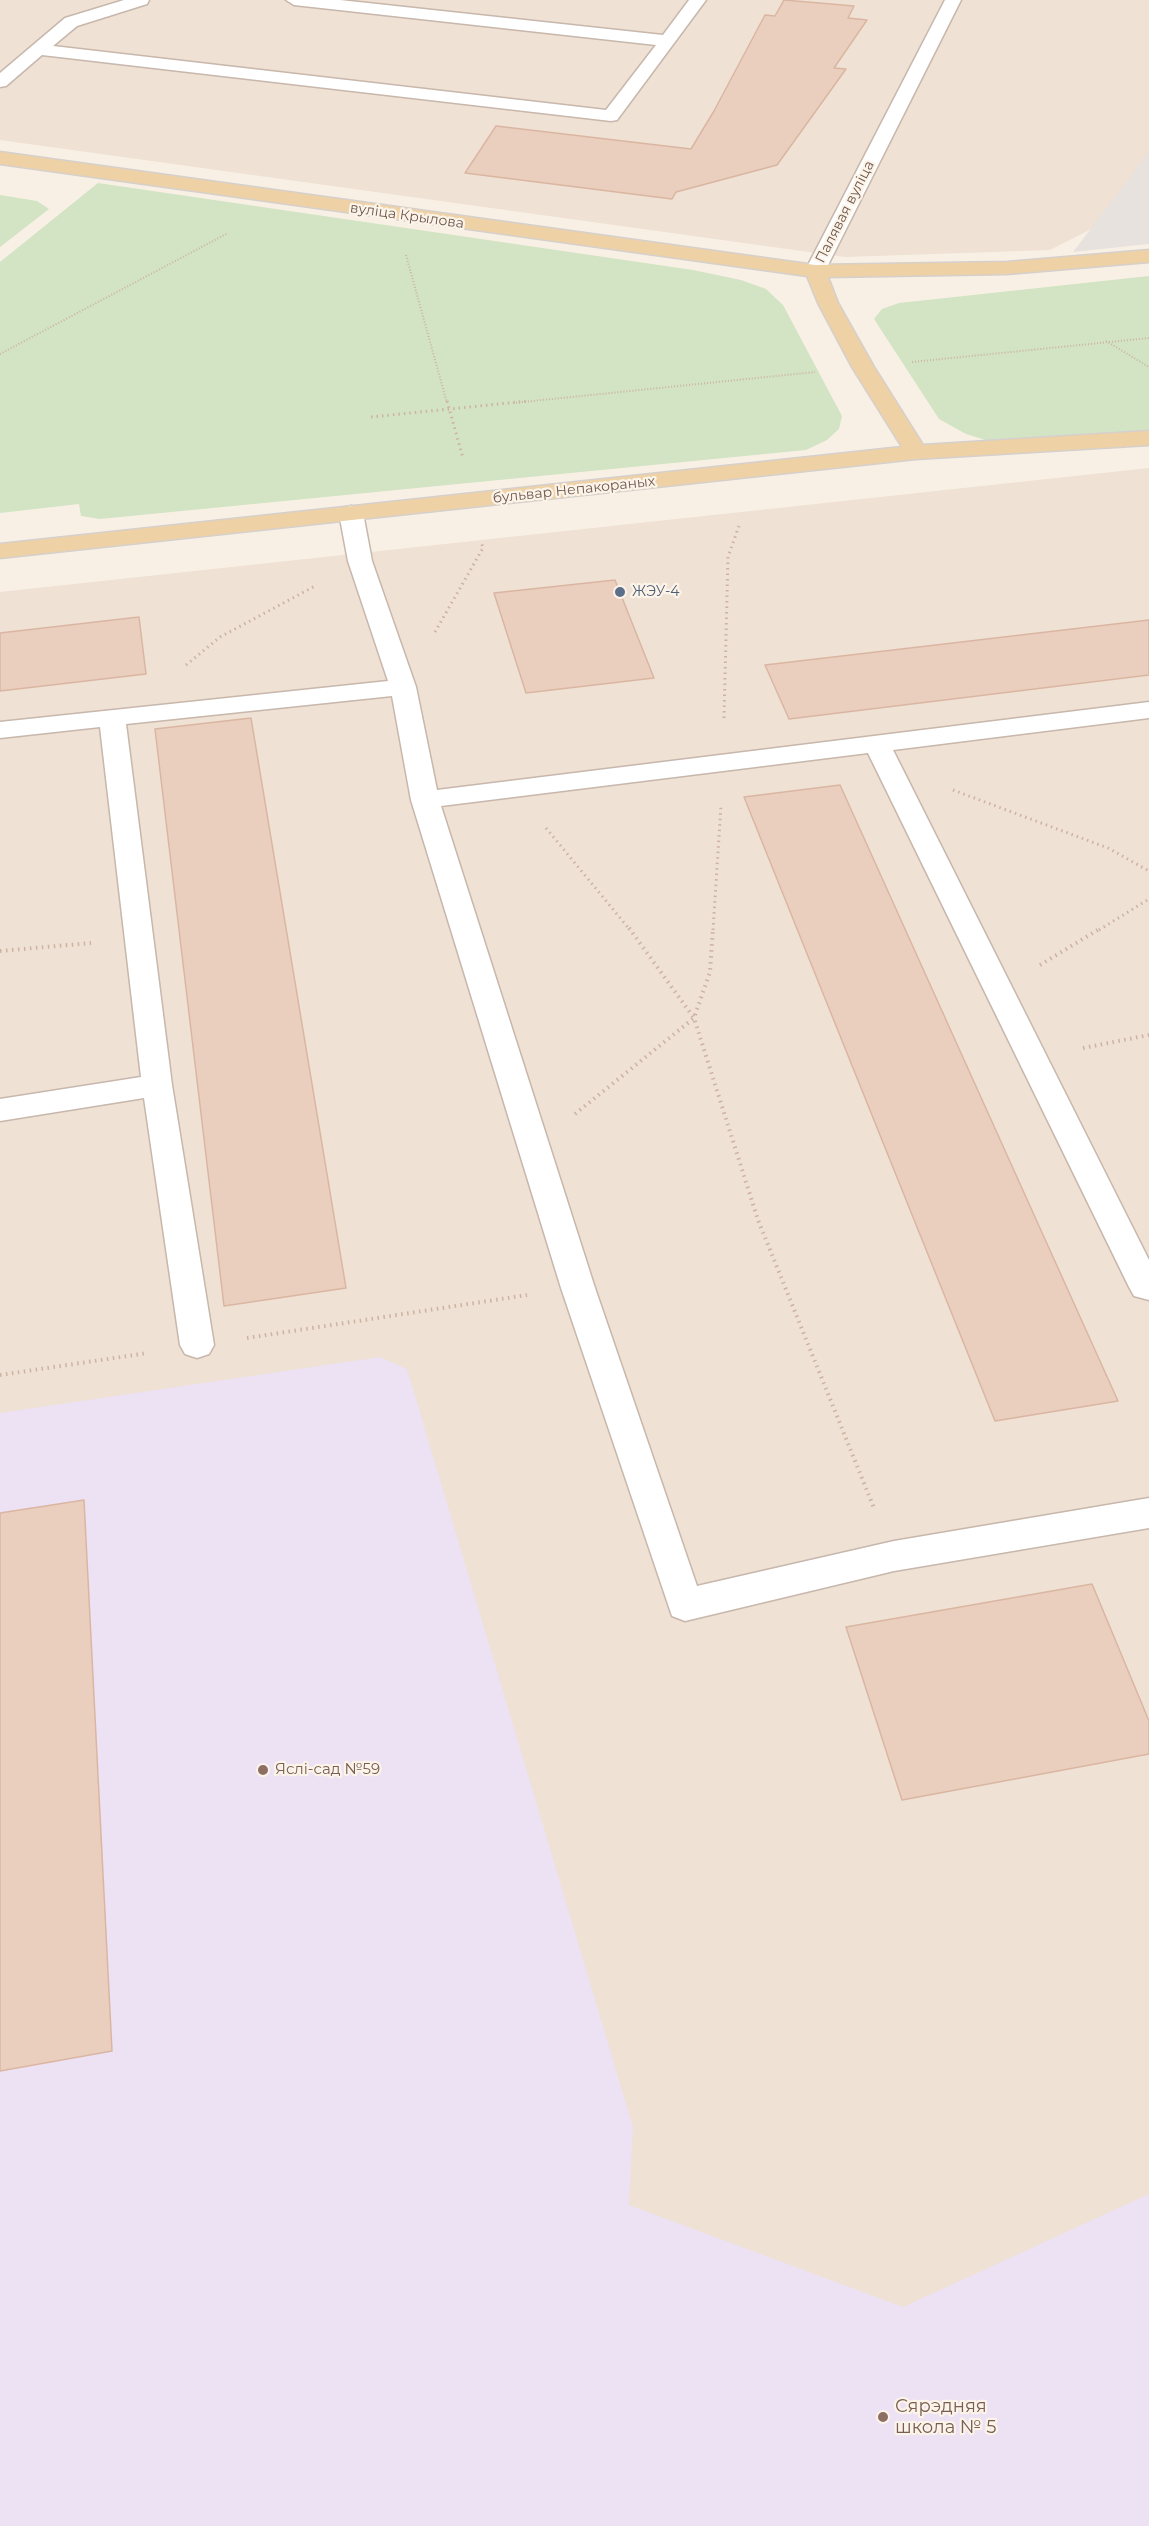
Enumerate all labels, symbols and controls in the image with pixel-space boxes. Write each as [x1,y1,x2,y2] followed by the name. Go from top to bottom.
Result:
[812,158,878,266] street label: Палявая вуліца
[349,200,465,232] street label: вуліца Крылова
[492,473,656,507] street label: бульвар Непакораных
[632,584,680,600] place label: ЖЭУ-4
[613,585,627,599] marker: ЖЭУ-4
[275,1761,380,1779] place label: Яслі-сад №59
[256,1763,270,1777] marker: Яслі-сад №59
[895,2396,996,2438] place label: Сярэдняя школа № 5
[876,2410,890,2424] marker: Сярэдняя школа № 5

